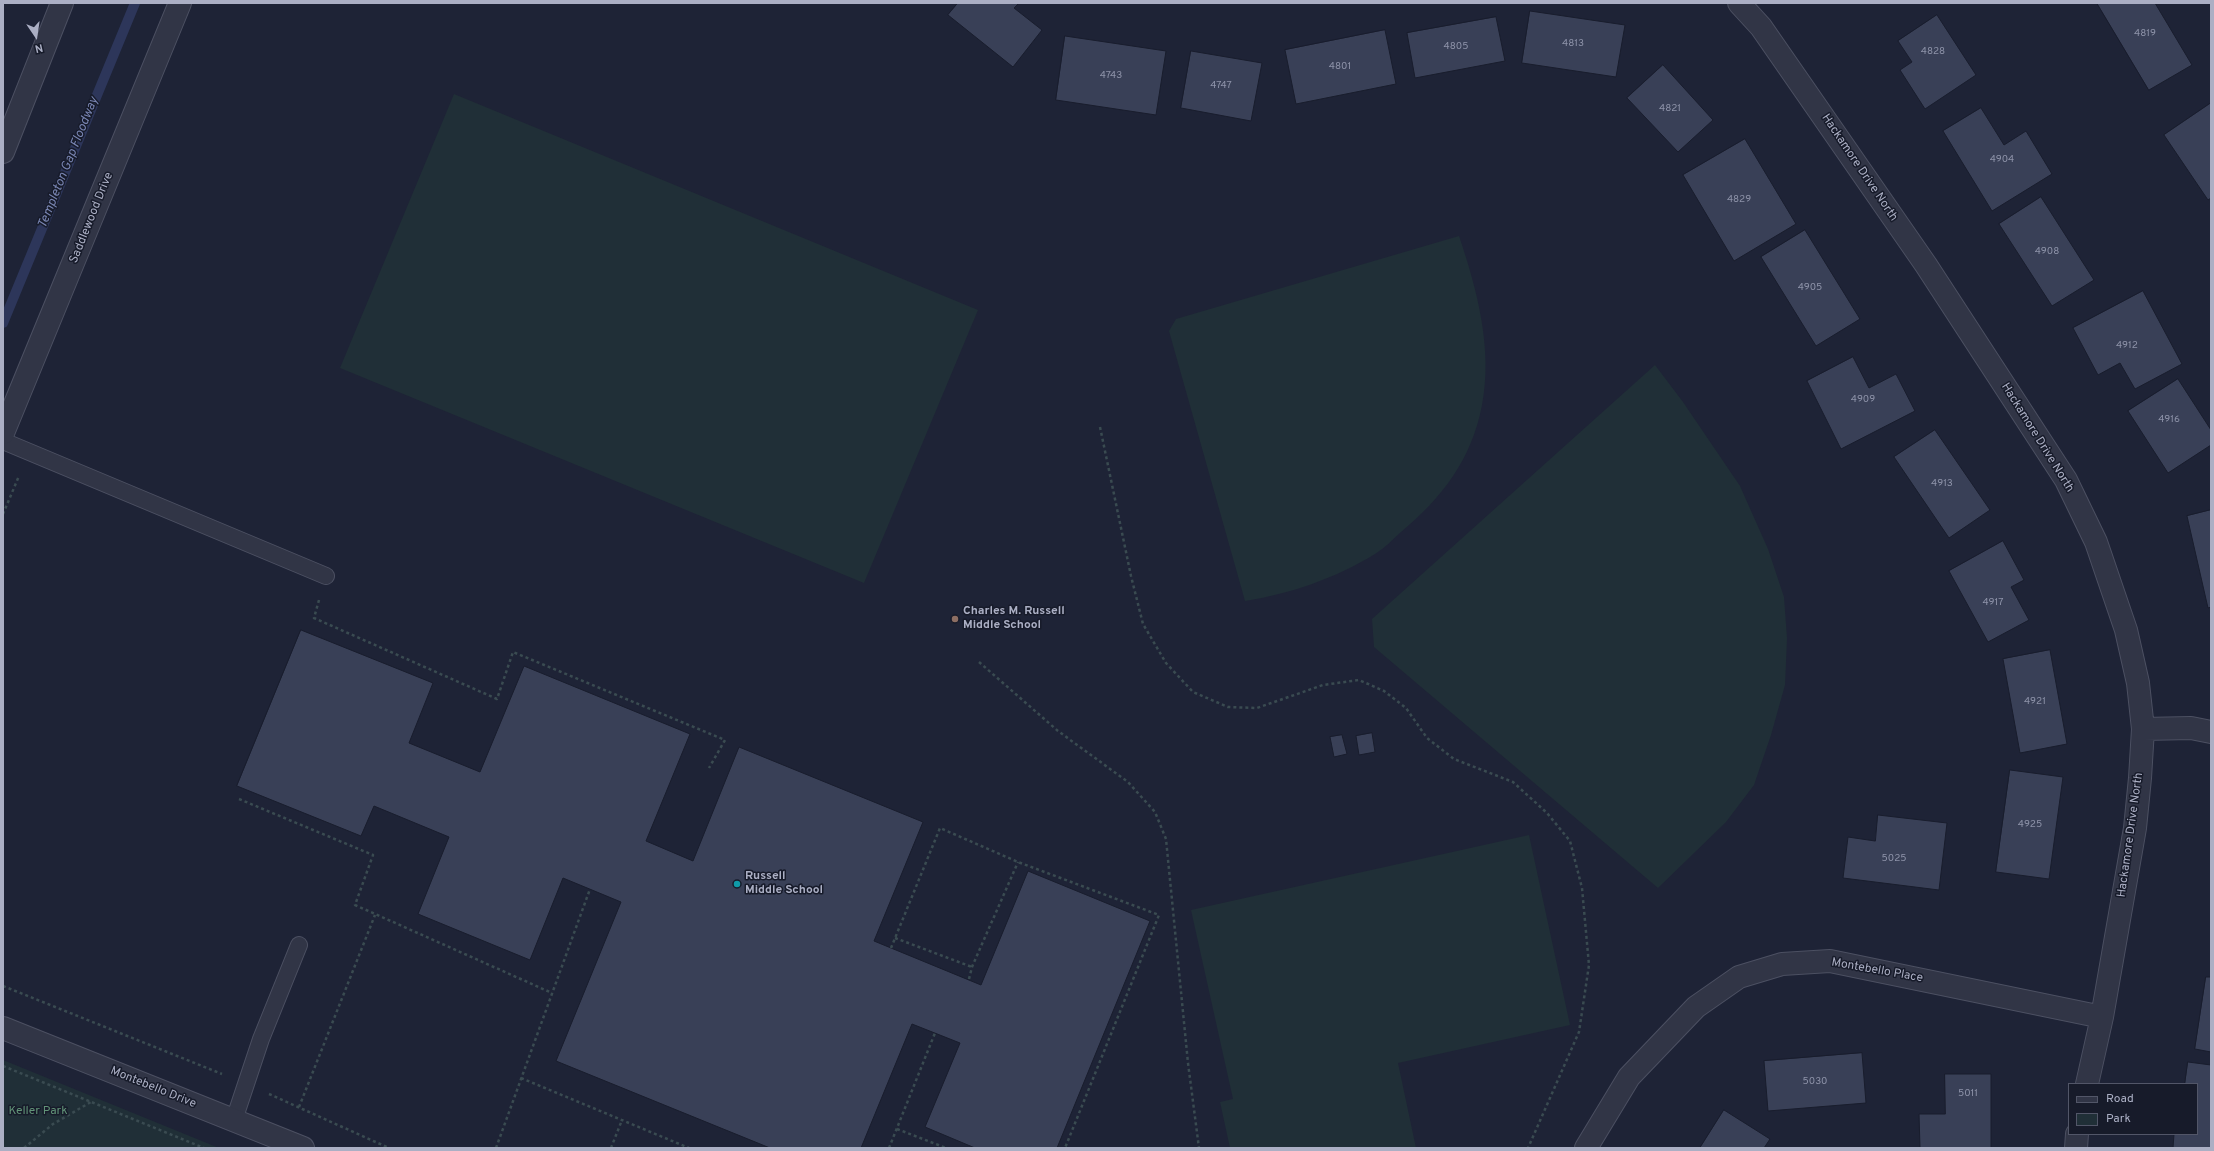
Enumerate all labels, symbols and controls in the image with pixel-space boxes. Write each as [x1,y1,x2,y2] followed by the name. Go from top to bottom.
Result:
[16,16,56,56] north arrow
[2134,28,2156,40] house number: 4819
[1562,38,1584,50] house number: 4813
[33,40,44,55] text: N
[1444,41,1468,53] house number: 4805
[1921,46,1945,58] house number: 4828
[1329,61,1351,73] house number: 4801
[1100,70,1122,82] house number: 4743
[1210,80,1232,92] house number: 4747
[35,95,103,231] water label: Templeton Gap Floodway
[1659,103,1681,115] house number: 4821
[1818,112,1900,224] street label: Hackamore Drive North
[1990,154,2014,166] house number: 4904
[67,170,117,266] street label: Saddlewood Drive
[1727,194,1751,206] house number: 4829
[2035,246,2059,258] house number: 4908
[1798,282,1822,294] house number: 4905
[2116,340,2138,352] house number: 4912
[1998,381,2076,495] street label: Hackamore Drive North
[1851,394,1875,406] house number: 4909
[2158,414,2180,426] house number: 4916
[1931,478,1953,490] house number: 4913
[1983,597,2003,609] house number: 4917
[963,605,1065,633] place label: Charles M. Russell Middle School
[950,614,960,624] marker: Charles M. Russell Middle School
[2024,696,2046,708] house number: 4921
[2115,772,2147,898] street label: Hackamore Drive North
[2018,819,2042,831] house number: 4925
[1882,853,1906,865] house number: 5025
[745,870,823,898] place label: Russell Middle School
[732,879,742,889] marker: Russell Middle School
[1830,956,1924,986] street label: Montebello Place
[108,1064,198,1112] street label: Montebello Drive
[1803,1076,1827,1088] house number: 5030
[2068,1083,2198,1135] legend
[1958,1088,1978,1100] house number: 5011
[2106,1091,2134,1107] text: Road
[8,1105,68,1119] park label: Keller Park
[2106,1111,2131,1127] text: Park

